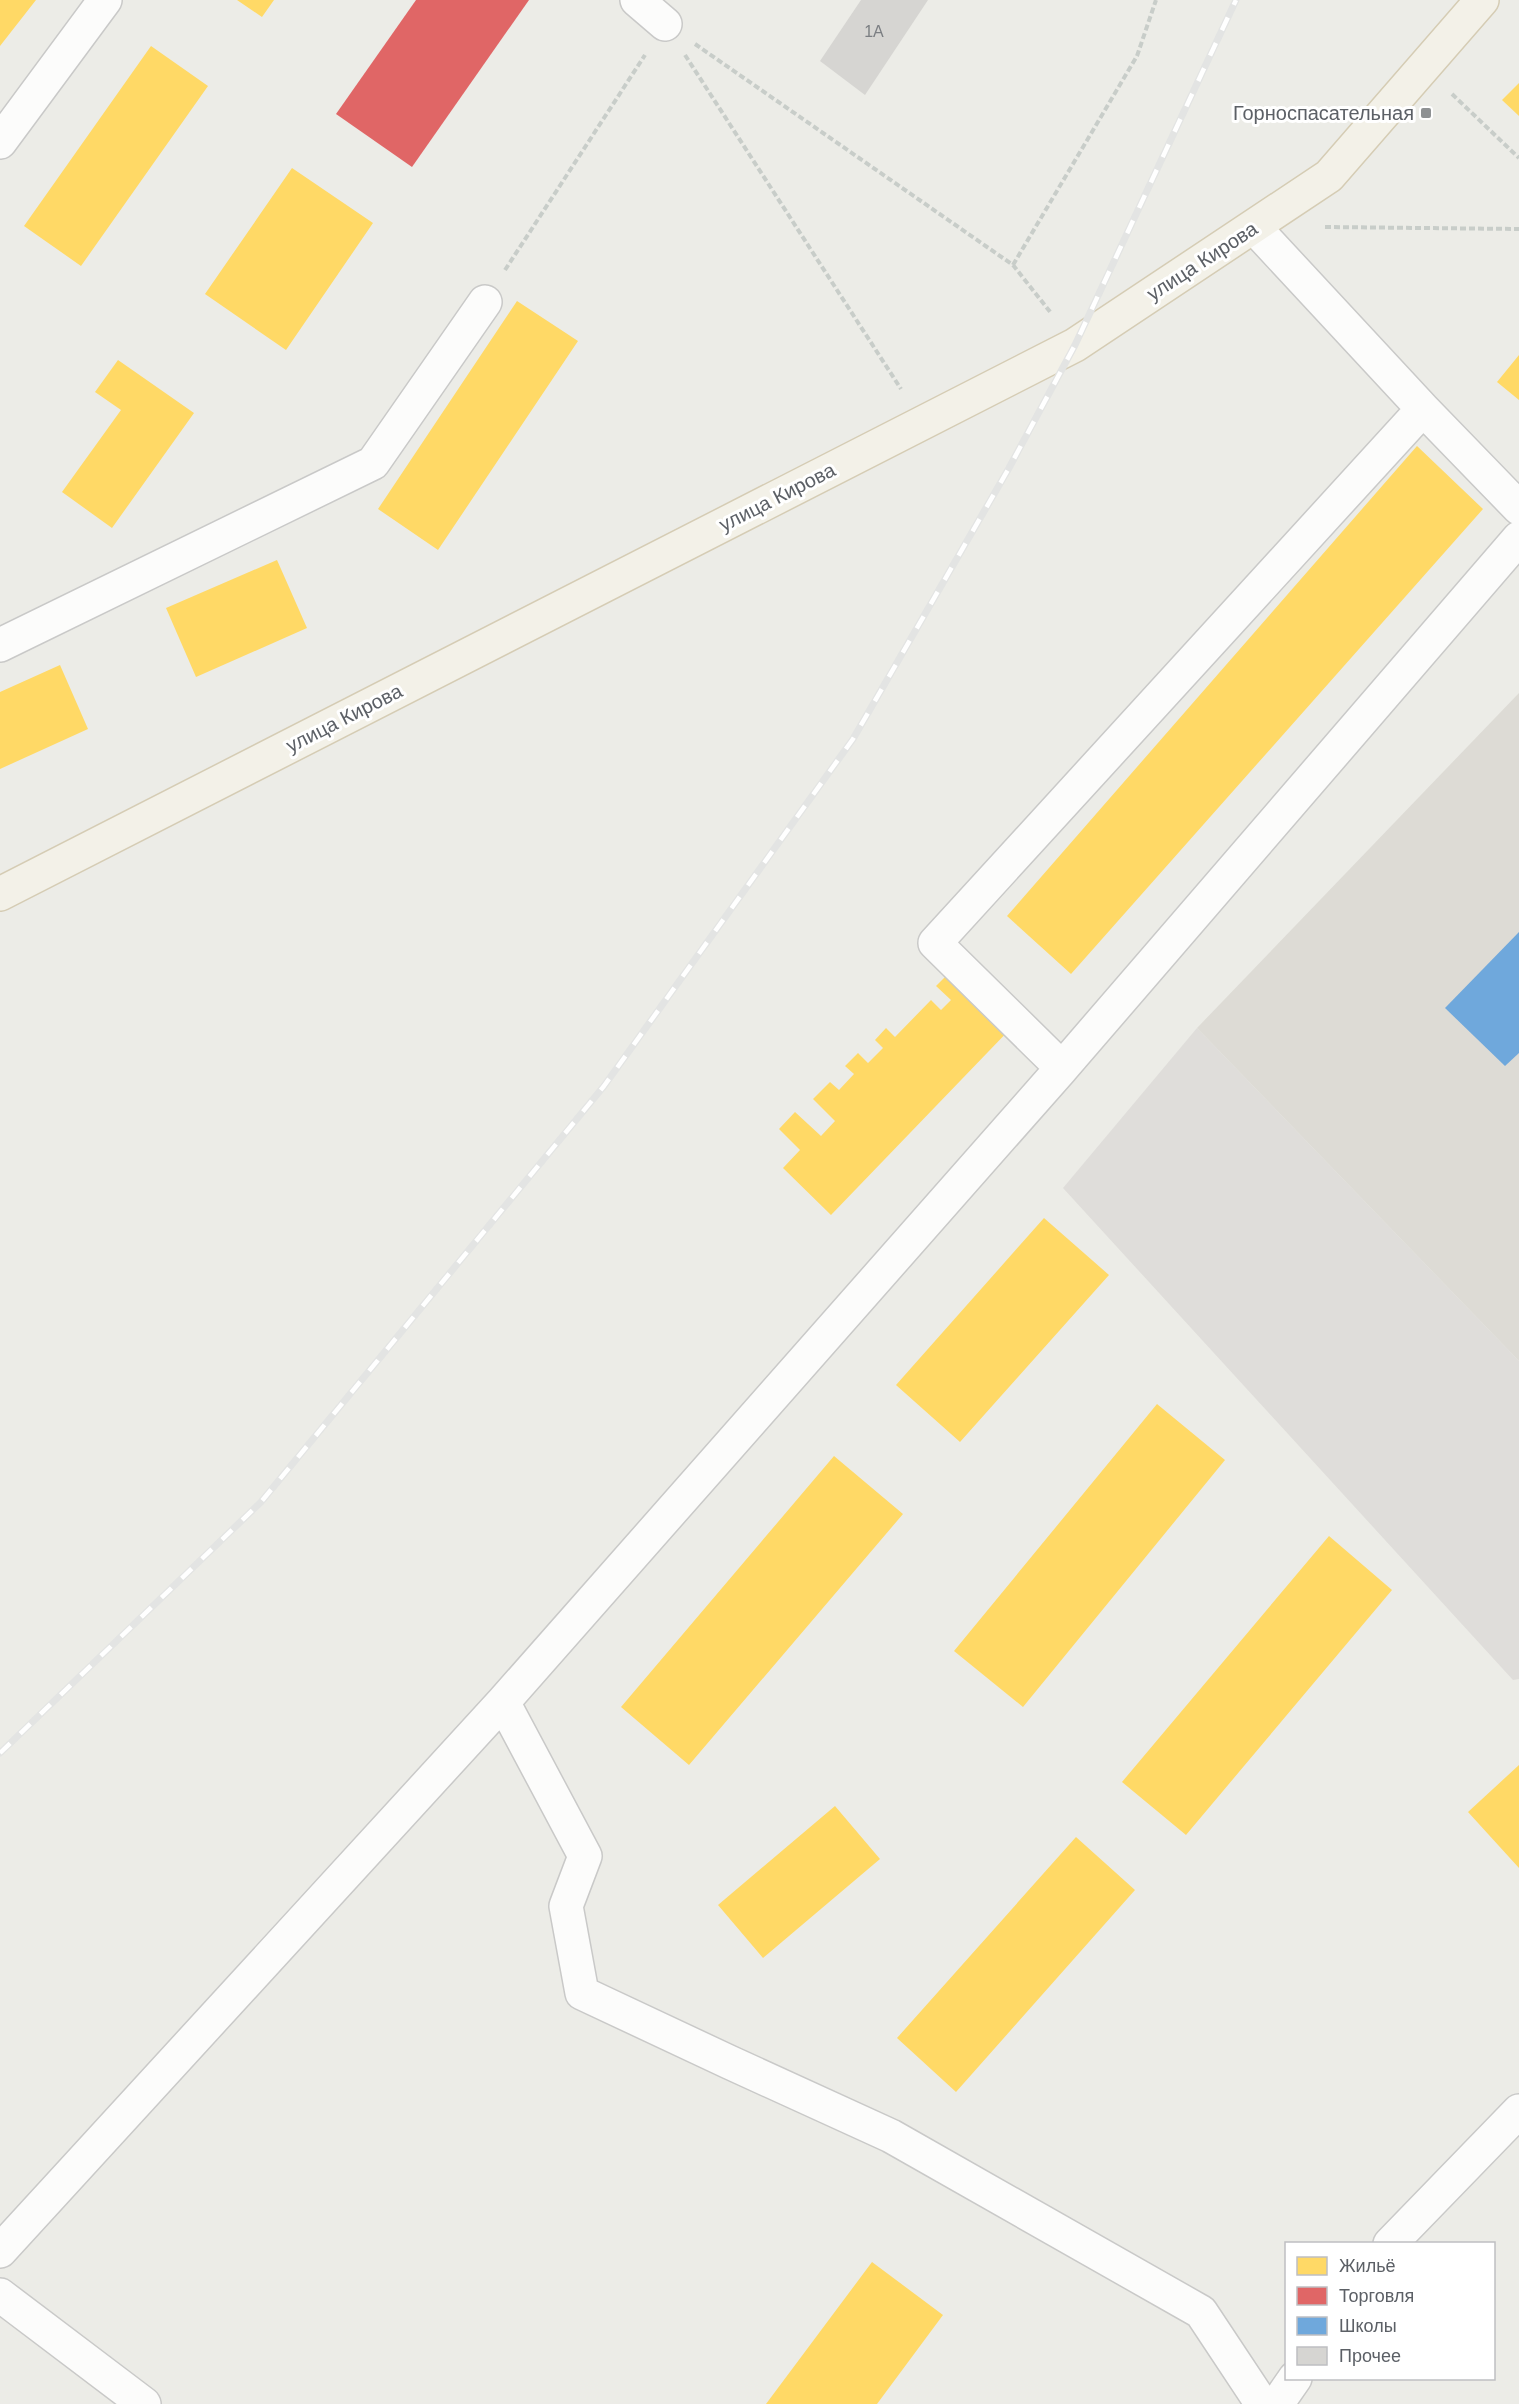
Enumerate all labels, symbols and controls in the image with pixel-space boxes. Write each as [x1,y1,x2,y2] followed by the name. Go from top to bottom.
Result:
[864,23,884,40] house number: 1А
[1233,102,1414,124] place label: Горноспасательная
[1419,106,1433,120] marker: Горноспасательная
[1143,217,1262,305] street label: улица Кирова
[715,458,839,536] street label: улица Кирова
[282,679,406,757] street label: улица Кирова
[1285,2242,1495,2380] legend
[1339,2256,1396,2276] text: Жильё
[1339,2286,1414,2306] text: Торговля
[1339,2316,1397,2336] text: Школы
[1339,2346,1401,2366] text: Прочее

